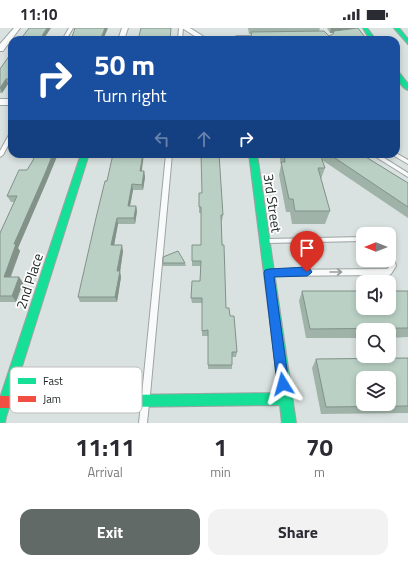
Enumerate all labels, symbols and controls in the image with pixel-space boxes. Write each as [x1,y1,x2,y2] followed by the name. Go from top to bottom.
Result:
[20,3,57,26] text: 11:10
[94,43,155,86] text: 50 m
[28,52,80,104] icon: right
[94,82,167,109] text: Turn right
[151,128,173,150] icon: left
[193,128,215,150] icon: ahead
[235,128,257,150] icon: right
[258,172,288,234] street label: 3rd Street
[356,227,396,267] north arrow
[356,227,396,411] map controls
[290,231,324,272] pin
[296,237,318,259] icon: arrive
[10,250,48,312] street label: 2nd Place
[329,268,342,276] one-way arrow
[356,275,396,315] button: sound
[356,323,396,363] button: search
[262,363,304,405] position arrow
[10,367,142,413] legend
[356,371,396,411] button: layers
[43,373,63,389] text: Fast
[43,391,61,407] text: Jam
[75,429,135,465] text: 11:11
[214,429,227,465] text: 1
[306,429,333,465] text: 70
[87,462,123,482] text: Arrival
[210,462,231,482] text: min
[314,462,325,482] text: m
[20,509,200,555] button: Exit
[208,509,388,555] button: Share

